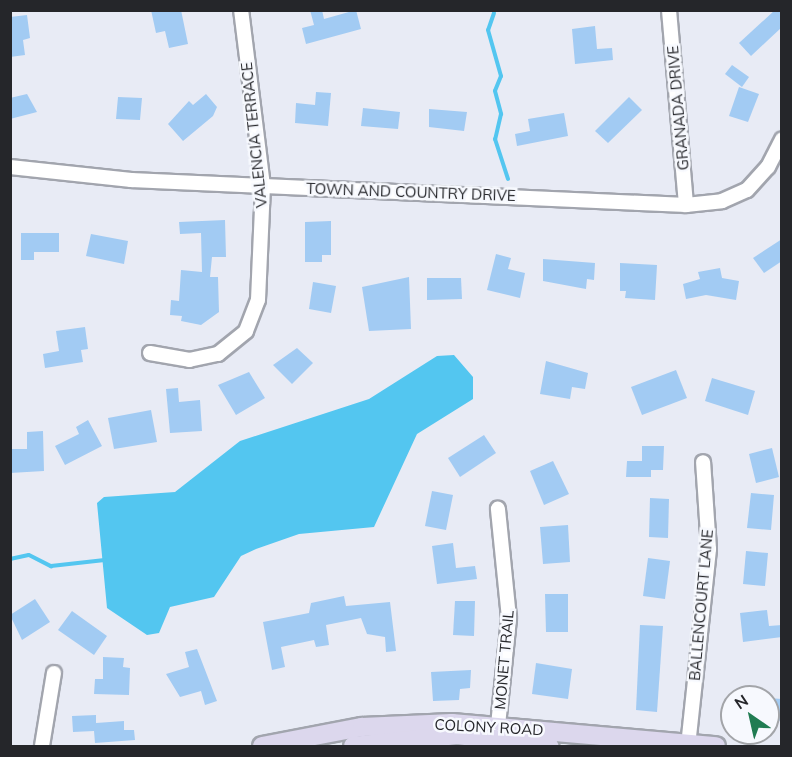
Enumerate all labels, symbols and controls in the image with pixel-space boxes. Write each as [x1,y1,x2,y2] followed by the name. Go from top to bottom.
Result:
[664,45,692,171] street label: GRANADA DRIVE
[237,61,271,209] street label: VALENCIA TERRACE
[306,179,516,205] street label: TOWN AND COUNTRY DRIVE
[685,529,717,681] street label: BALLENCOURT LANE
[491,610,517,710] street label: MONET TRAIL
[720,685,780,745] north arrow
[730,690,752,713] text: N
[434,715,544,739] street label: COLONY ROAD

